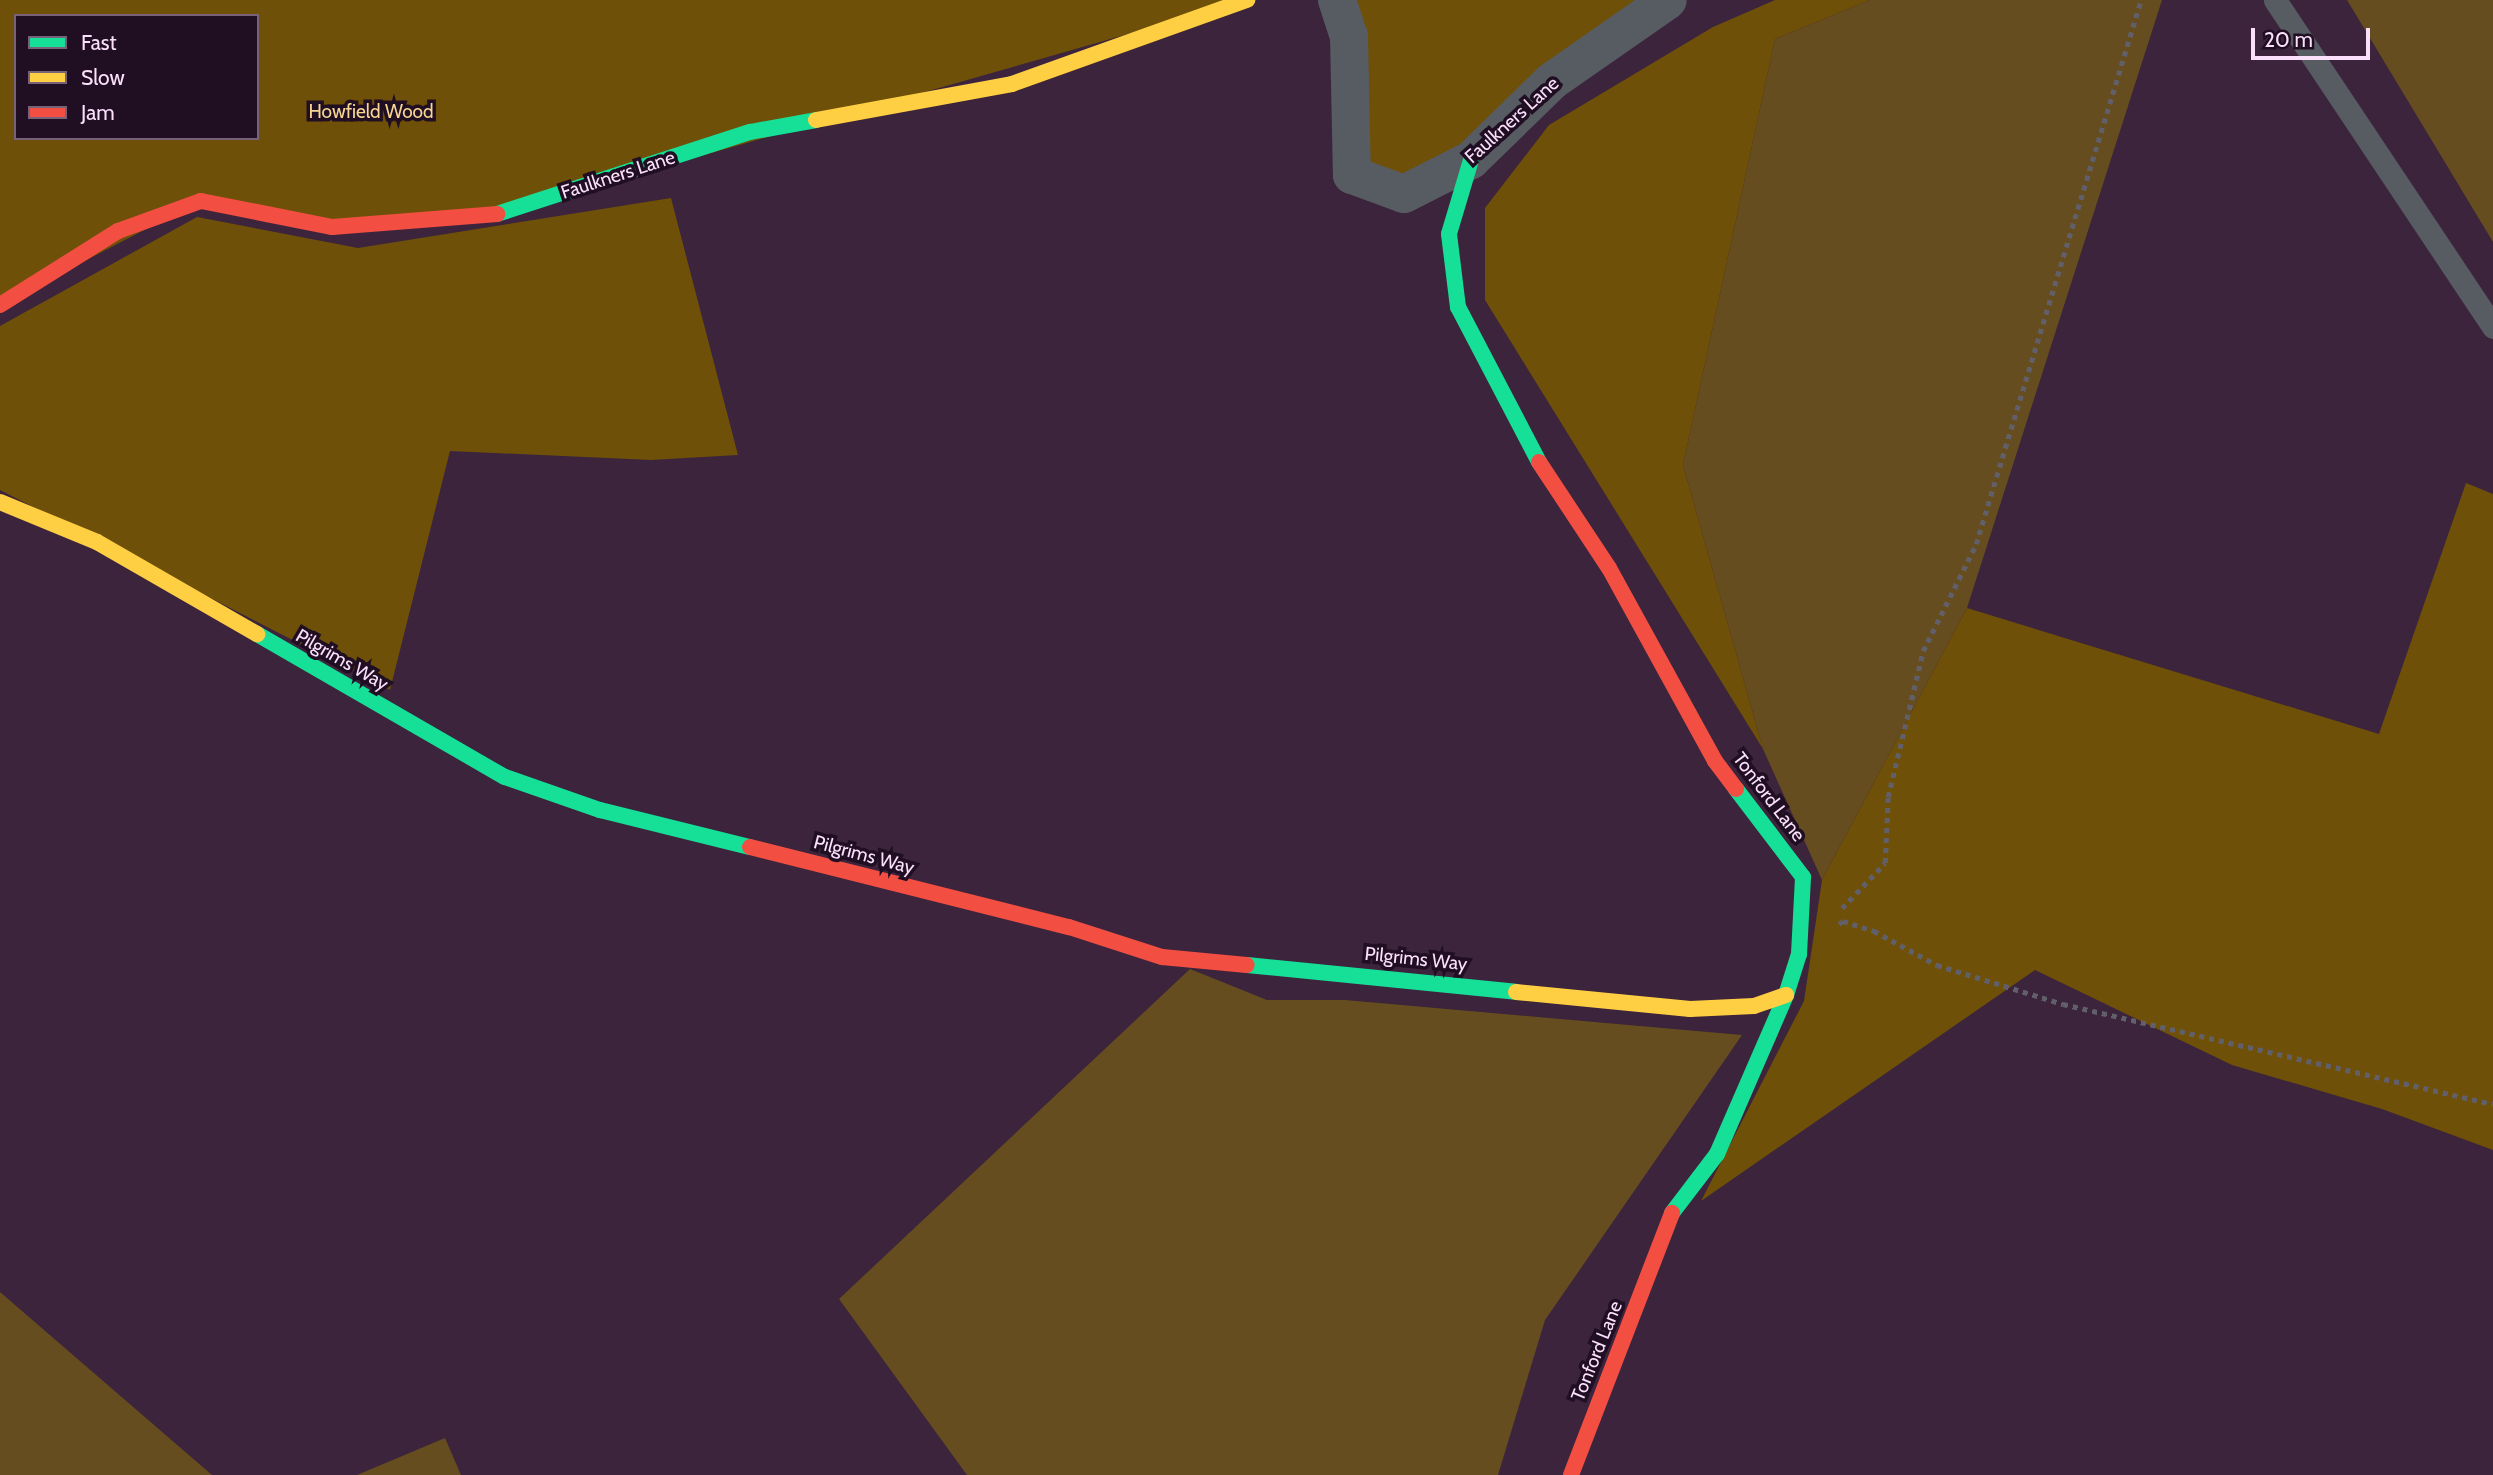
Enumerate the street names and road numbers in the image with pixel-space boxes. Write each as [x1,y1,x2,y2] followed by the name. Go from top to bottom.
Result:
[1460,72,1564,168] street label: Faulkners Lane
[558,146,678,204] street label: Faulkners Lane
[292,624,392,696] street label: Pilgrims Way
[1728,748,1810,846] street label: Tonford Lane
[811,831,917,879] street label: Pilgrims Way
[1364,942,1468,976] street label: Pilgrims Way
[1567,1298,1627,1404] street label: Tonford Lane

